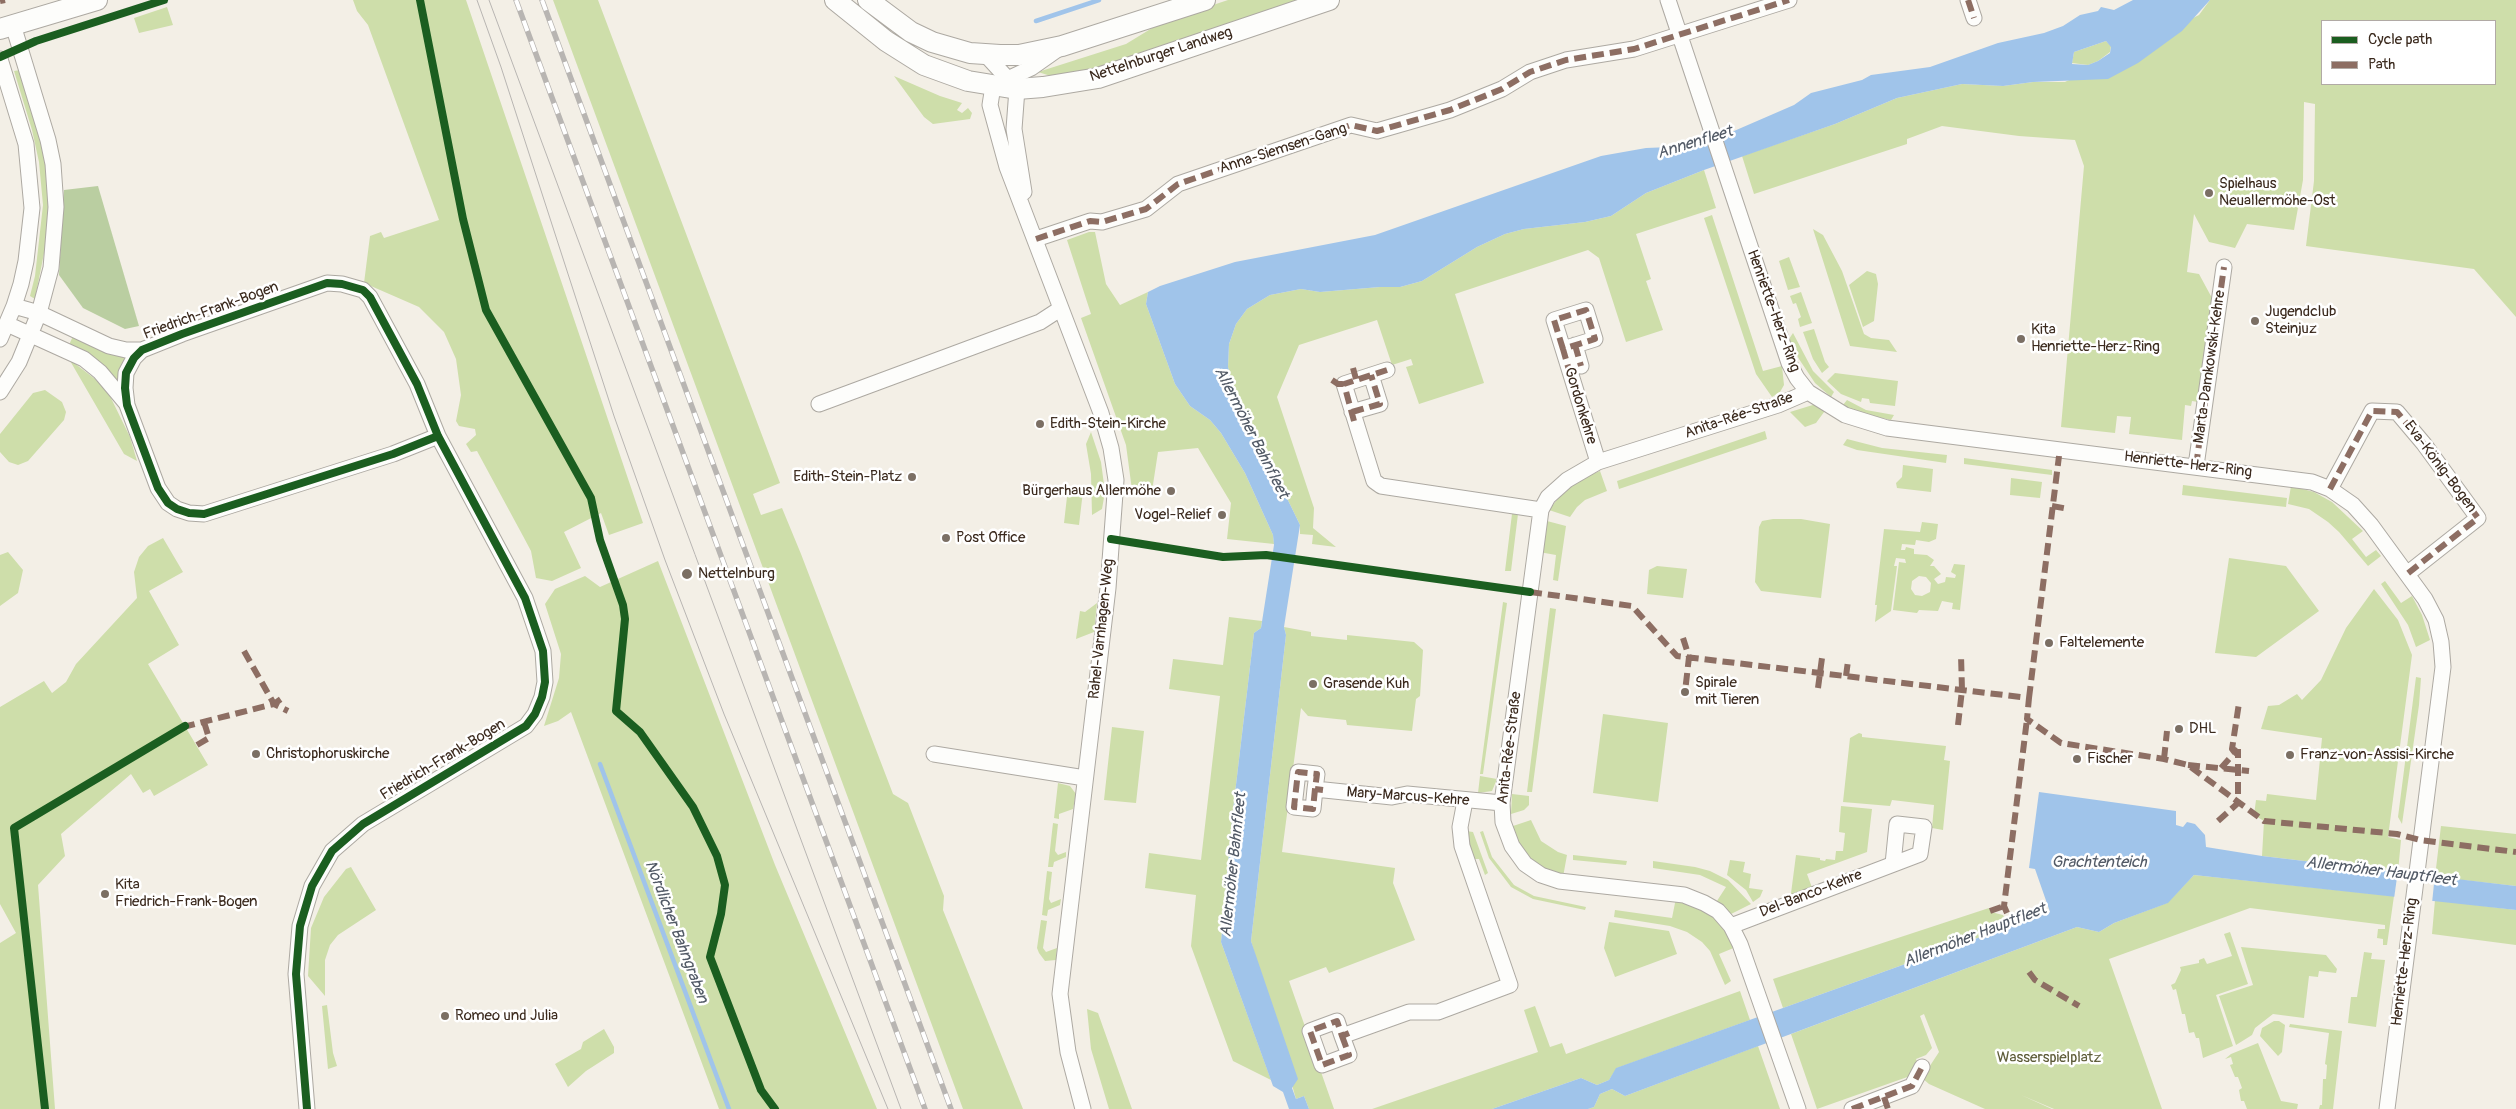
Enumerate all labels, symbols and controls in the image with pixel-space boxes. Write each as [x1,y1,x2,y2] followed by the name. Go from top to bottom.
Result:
[2321,20,2496,85] legend
[1087,23,1235,87] street label: Nettelnburger Landweg
[2368,30,2432,49] text: Cycle path
[2368,55,2395,74] text: Path
[1217,120,1349,178] street label: Anna-Siemsen-Gang
[1655,122,1735,164] water label: Annenfleet
[2219,175,2336,210] place label: Spielhaus Neuallermöhe-Ost
[2203,187,2215,199] marker: Spielhaus Neuallermöhe-Ost
[1743,247,1803,375] street label: Henriette-Herz-Ring
[141,278,281,344] street label: Friedrich-Frank-Bogen
[2190,289,2230,445] street label: Marta-Damkowski-Kehre
[2265,303,2336,338] place label: Jugendclub Steinjuz
[2249,315,2261,327] marker: Jugendclub Steinjuz
[2031,321,2160,356] place label: Kita Henriette-Herz-Ring
[2015,333,2027,345] marker: Kita Henriette-Herz-Ring
[1210,364,1292,502] water label: Allermöher Bahnfleet
[1560,365,1600,447] street label: Gordonkehre
[1682,389,1796,443] street label: Anita-Rée-Straße
[1050,415,1166,433] place label: Edith-Stein-Kirche
[1034,418,1046,430] marker: Edith-Stein-Kirche
[2400,418,2480,516] street label: Eva-König-Bogen
[2123,448,2253,482] street label: Henriette-Herz-Ring
[793,468,902,486] place label: Edith-Stein-Platz
[906,471,918,483] marker: Edith-Stein-Platz
[1022,482,1161,500] place label: Bürgerhaus Allermöhe
[1165,485,1177,497] marker: Bürgerhaus Allermöhe
[1134,506,1212,524] place label: Vogel-Relief
[1216,509,1228,521] marker: Vogel-Relief
[956,529,1025,547] place label: Post Office
[940,532,952,544] marker: Post Office
[1086,558,1118,700] street label: Rahel-Varnhagen-Weg
[698,565,775,583] place label: Nettelnburg
[680,567,694,581] marker: Nettelnburg
[2059,634,2144,652] place label: Faltelemente
[2043,637,2055,649] marker: Faltelemente
[1695,674,1759,709] place label: Spirale mit Tieren
[1323,675,1409,693] place label: Grasende Kuh
[1307,678,1319,690] marker: Grasende Kuh
[1679,686,1691,698] marker: Spirale mit Tieren
[1494,691,1526,805] street label: Anita-Rée-Straße
[377,716,509,804] street label: Friedrich-Frank-Bogen
[2189,720,2216,738] place label: DHL
[2173,723,2185,735] marker: DHL
[266,745,389,763] place label: Christophoruskirche
[2300,746,2454,764] place label: Franz-von-Assisi-Kirche
[250,748,262,760] marker: Christophoruskirche
[2284,749,2296,761] marker: Franz-von-Assisi-Kirche
[2087,750,2133,768] place label: Fischer
[2071,753,2083,765] marker: Fischer
[1346,784,1470,810] street label: Mary-Marcus-Kehre
[1217,792,1251,938] water label: Allermöher Bahnfleet
[2051,853,2147,873] water label: Grachtenteich
[2305,853,2457,891] water label: Allermöher Hauptfleet
[640,858,712,1006] water label: Nördlicher Bahngraben
[1757,866,1865,922] street label: Del-Banco-Kehre
[115,876,258,911] place label: Kita Friedrich-Frank-Bogen
[99,888,111,900] marker: Kita Friedrich-Frank-Bogen
[2388,897,2422,1027] street label: Henriette-Herz-Ring
[1901,900,2049,972] water label: Allermöher Hauptfleet
[455,1007,558,1025] place label: Romeo und Julia
[439,1010,451,1022] marker: Romeo und Julia
[1997,1049,2101,1067] park label: Wasserspielplatz

